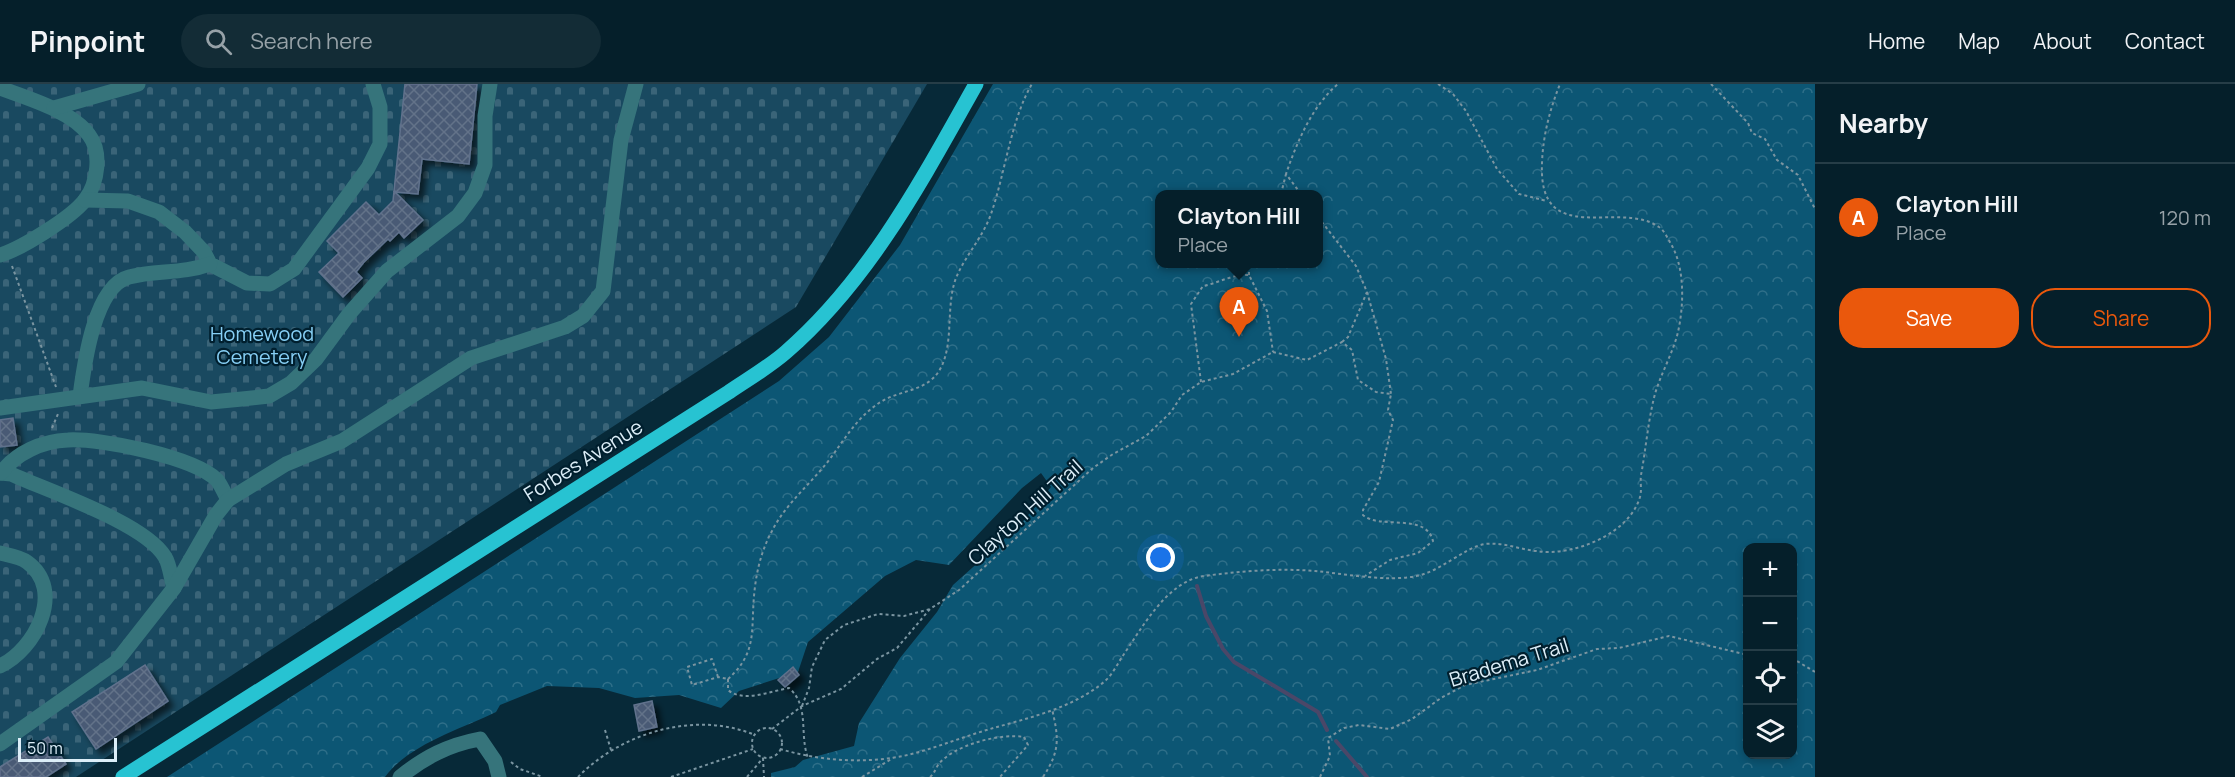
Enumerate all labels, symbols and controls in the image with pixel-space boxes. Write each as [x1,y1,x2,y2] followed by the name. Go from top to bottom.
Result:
[181,14,601,68] search box
[30,22,145,60] text: Pinpoint
[202,25,235,58] icon: search
[250,26,373,56] text: Search here
[1868,27,1925,55] text: Home
[1958,27,2000,55] text: Map
[2033,27,2092,55] text: About
[2125,27,2205,55] text: Contact
[1839,105,1928,141] text: Nearby
[1896,189,2019,219] text: Clayton Hill
[1155,190,1323,268] popup
[1178,201,1300,231] text: Clayton Hill
[1852,204,1865,231] text: A
[2159,204,2211,231] text: 120 m
[1896,219,1946,246] text: Place
[1178,231,1228,258] text: Place
[1220,288,1258,337] pin: A
[1839,288,2019,348] button: Save
[2031,288,2211,348] button: Share
[210,320,314,370] park label: Homewood Cemetery
[518,413,648,507] street label: Forbes Avenue
[962,453,1088,571] street label: Clayton Hill Trail
[1146,543,1175,572] your location
[1743,543,1797,759] map controls
[1743,543,1797,597] button: +
[1743,597,1797,651] button: −
[1446,631,1572,693] street label: Bradema Trail
[1743,651,1797,705] button: locate
[1743,705,1797,759] button: layers
[18,735,117,762] scale bar
[27,737,63,759] text: 50 m

